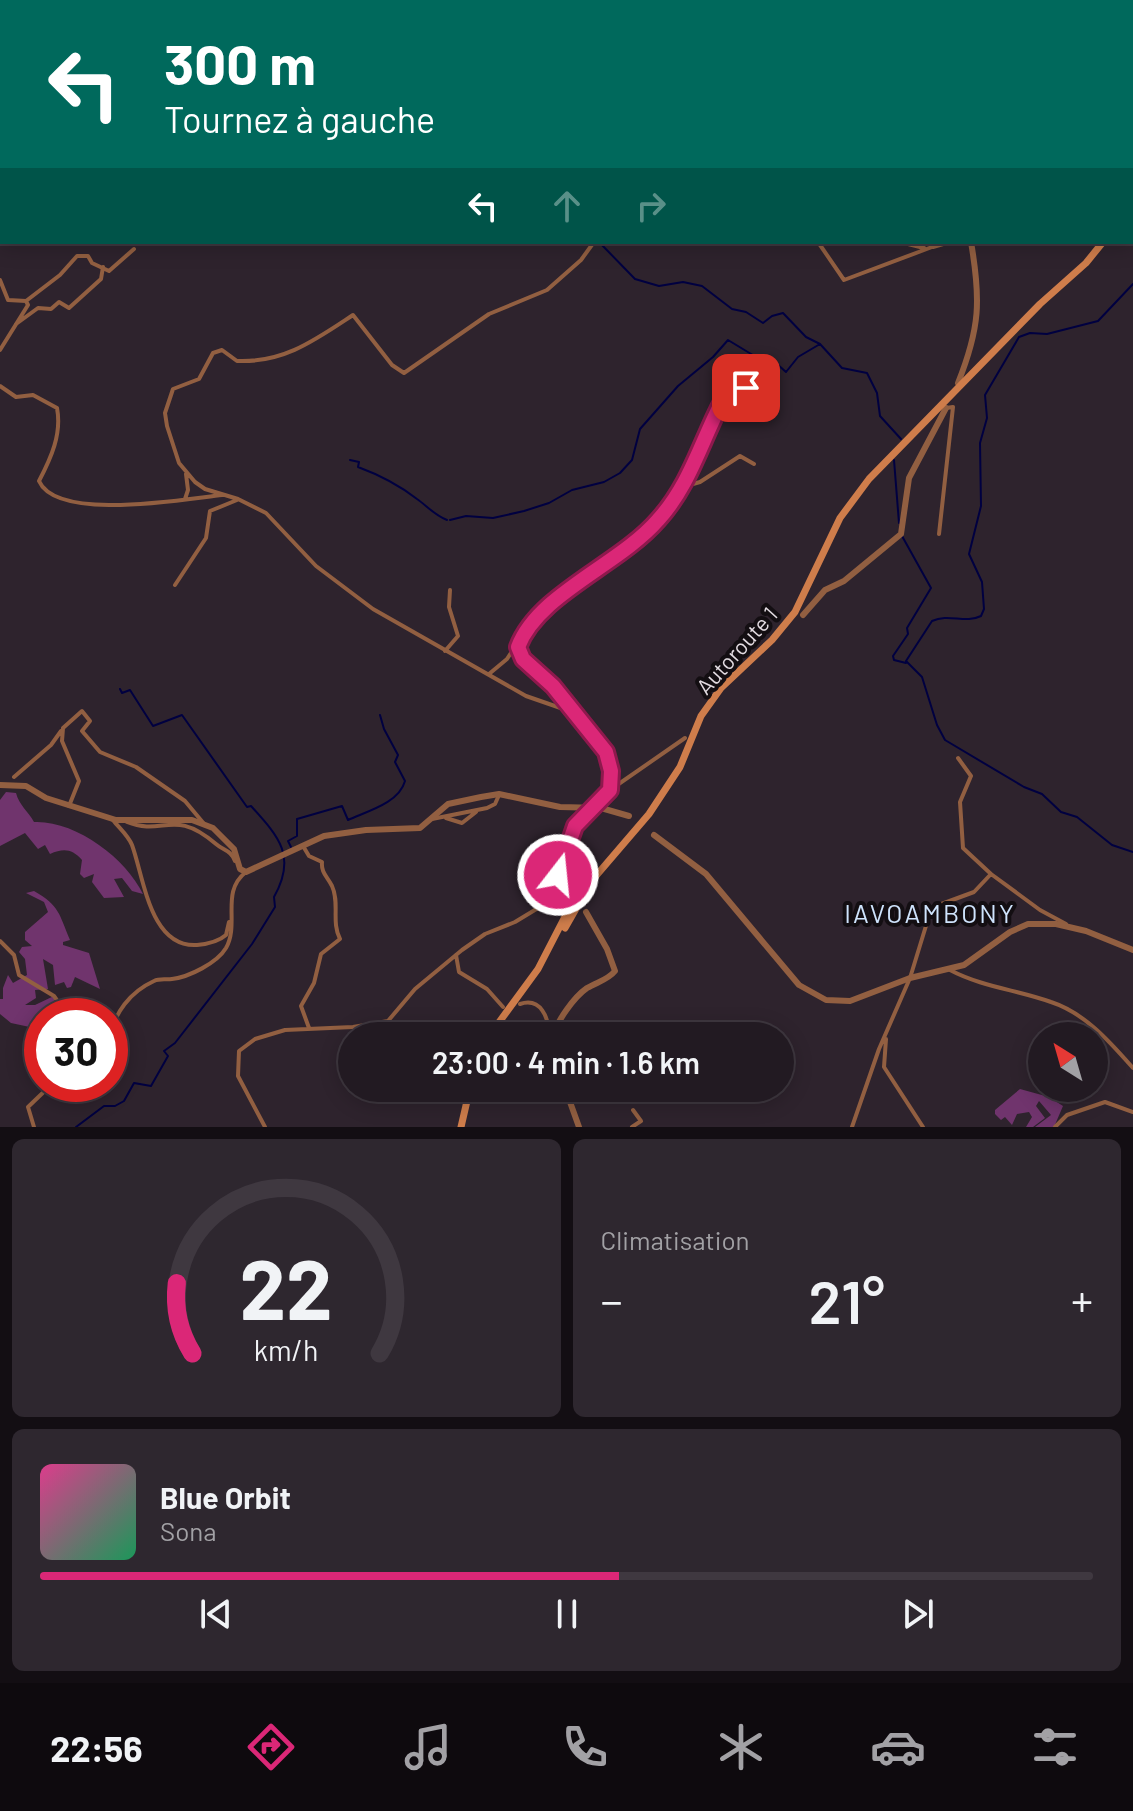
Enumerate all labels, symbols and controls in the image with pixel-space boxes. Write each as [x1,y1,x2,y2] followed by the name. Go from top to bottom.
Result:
[164,29,316,96] text: 300 m
[32,32,136,136] icon: left
[164,97,435,140] text: Tournez à gauche
[461,184,505,228] icon: left
[545,184,589,228] icon: ahead
[629,184,673,228] icon: right
[712,354,780,422] pin
[724,366,768,410] icon: arrive
[690,601,782,699] street label: Autoroute 1
[516,833,600,917] position arrow
[844,897,1016,928] district label: IAVOAMBONY
[24,998,128,1102] speed limit sign: 30
[1028,1022,1108,1102] north arrow
[1028,1022,1108,1102] map controls
[432,1044,700,1080] text: 23:00 · 4 min · 1.6 km
[601,1224,750,1255] text: Climatisation
[240,1237,333,1337] text: 22
[809,1264,885,1336] text: 21°
[601,1273,623,1326] text: −
[1071,1273,1093,1326] text: +
[254,1332,319,1367] text: km/h
[160,1479,291,1515] text: Blue Orbit
[160,1515,217,1546] text: Sona
[194,1592,238,1636] icon: previous
[545,1592,589,1636] icon: pause
[896,1592,940,1636] icon: next
[243,1719,299,1775] icon: directions
[400,1719,456,1775] icon: music
[557,1719,613,1775] icon: phone
[713,1719,769,1775] icon: climate
[870,1719,926,1775] icon: car
[1027,1719,1083,1775] icon: filters
[50,1726,143,1769] text: 22:56

